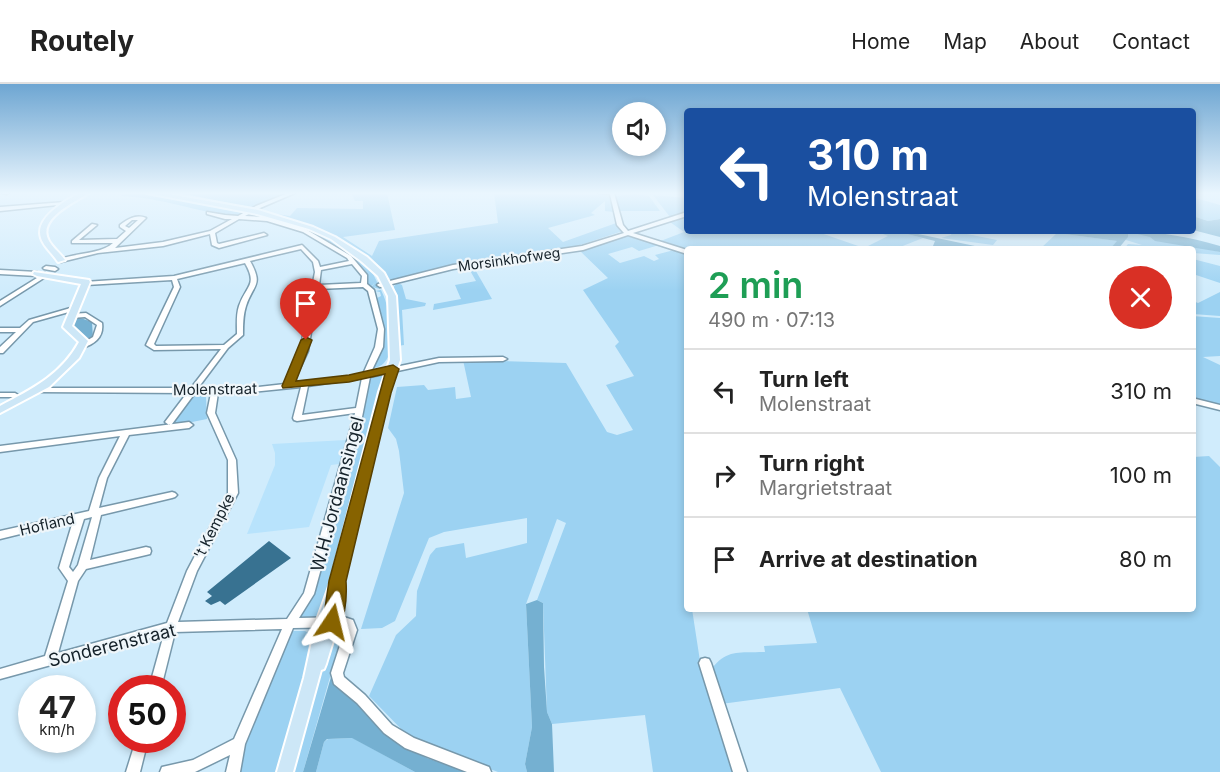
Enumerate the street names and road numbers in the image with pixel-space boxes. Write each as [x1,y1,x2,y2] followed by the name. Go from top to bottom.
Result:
[457,243,561,275] street label: Morsinkhofweg
[173,379,257,399] street label: Molenstraat
[306,414,368,574] street label: W.H.Jordaansingel
[189,490,239,562] street label: 't Kempke
[18,508,76,540] street label: Hofland
[46,619,178,671] street label: Sonderenstraat

